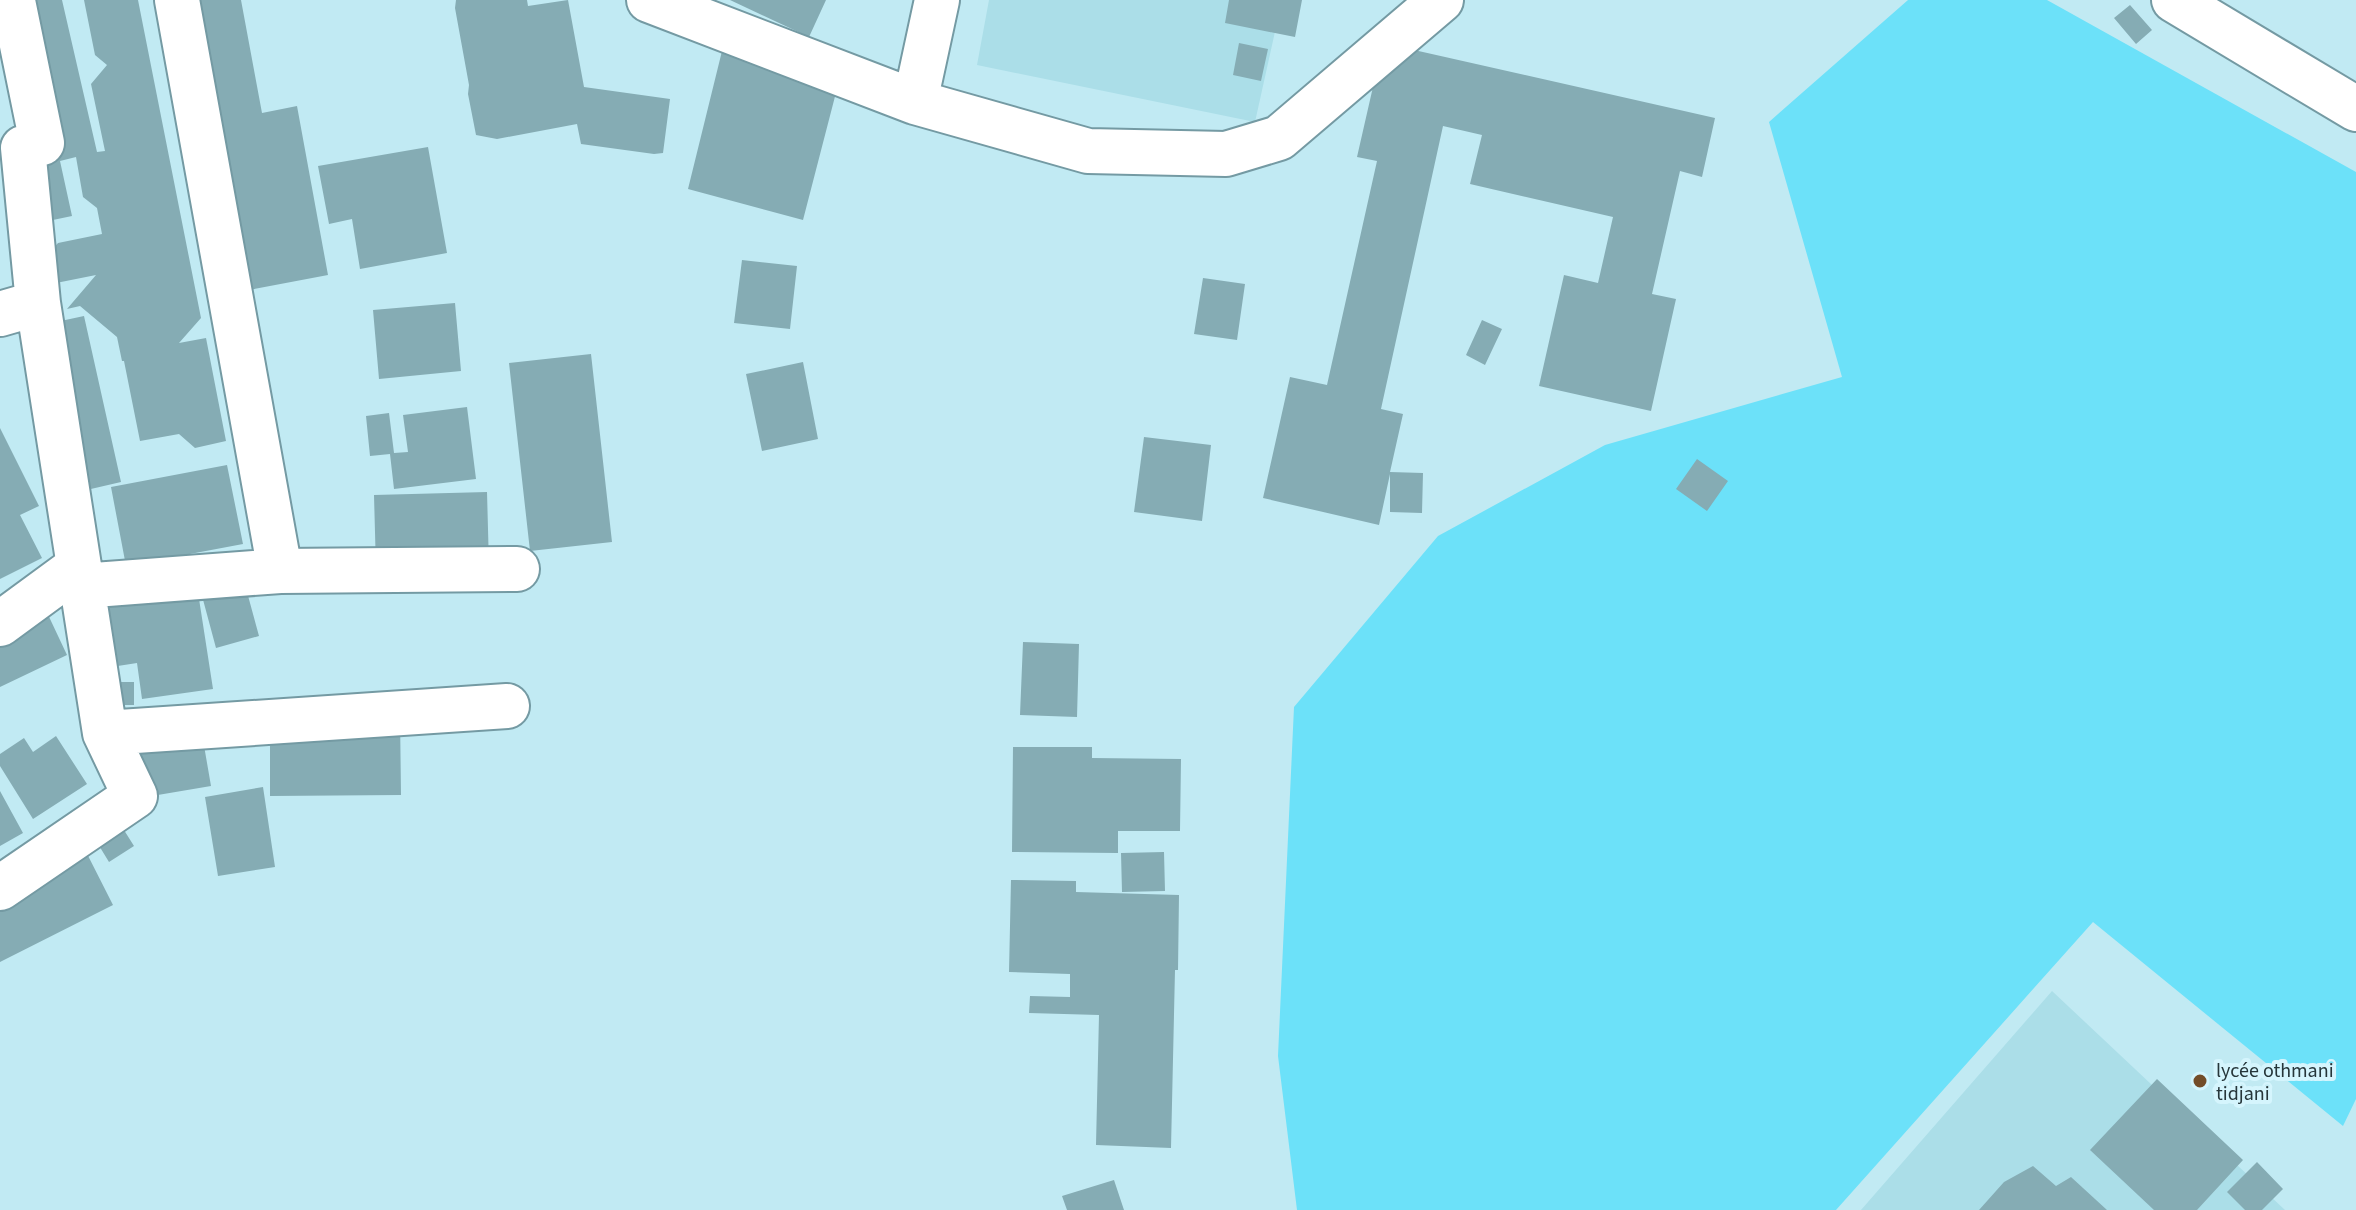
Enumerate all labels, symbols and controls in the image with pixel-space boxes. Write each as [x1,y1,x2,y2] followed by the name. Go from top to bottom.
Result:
[2216,1057,2334,1108] place label: lycée othmani tidjani
[2191,1072,2209,1090] marker: lycée othmani tidjani

